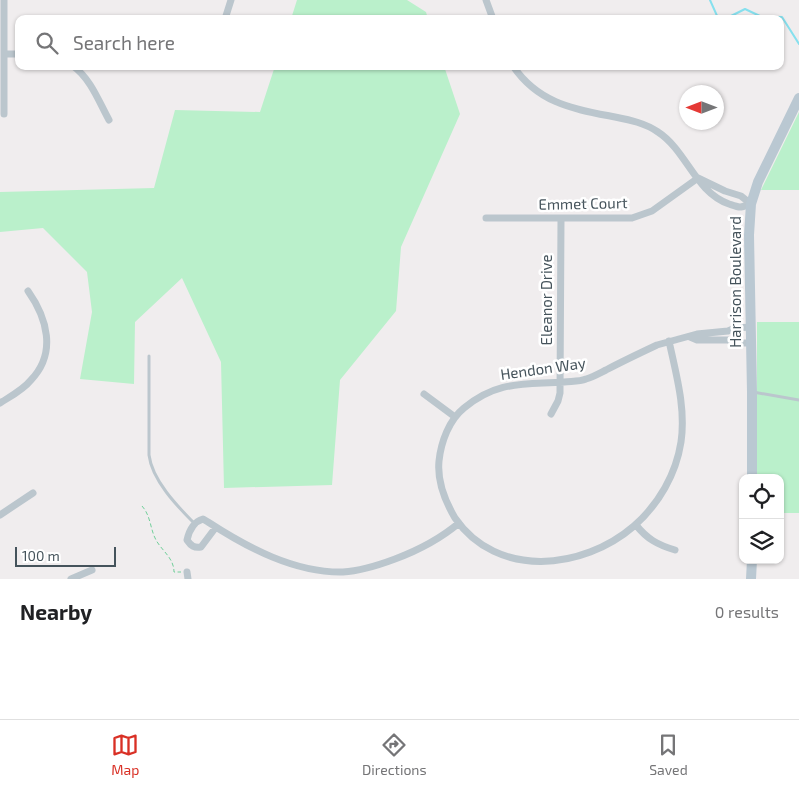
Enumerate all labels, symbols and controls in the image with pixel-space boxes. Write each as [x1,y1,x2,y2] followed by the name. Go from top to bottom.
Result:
[15,15,784,70] search box
[33,29,61,57] icon: search
[73,31,175,54] text: Search here
[679,85,724,130] north arrow
[538,193,628,213] street label: Emmet Court
[726,216,744,348] street label: Harrison Boulevard
[537,254,555,346] street label: Eleanor Drive
[499,353,587,383] street label: Hendon Way
[739,474,784,564] map controls
[739,474,784,519] button: locate
[739,519,784,564] button: layers
[15,544,116,567] scale bar
[22,547,60,564] text: 100 m
[20,599,92,624] text: Nearby
[715,602,779,621] text: 0 results
[111,731,139,778] tab: Map
[362,731,427,778] tab: Directions
[649,731,688,778] tab: Saved

